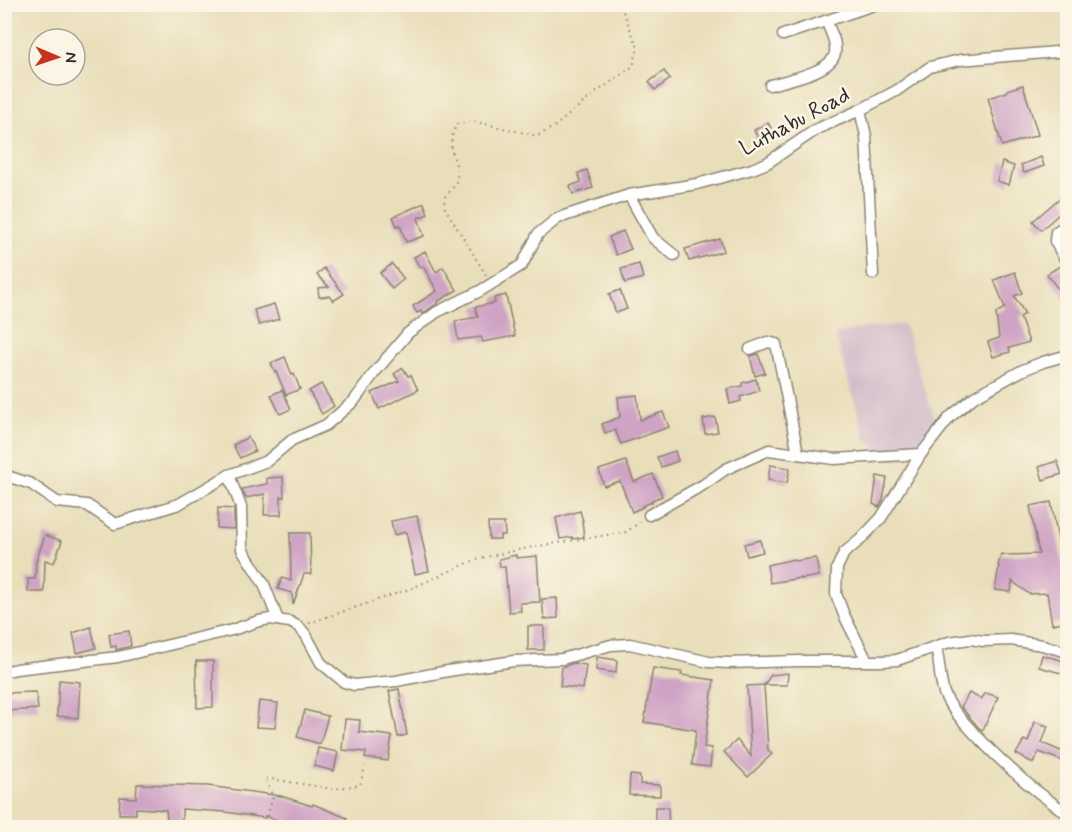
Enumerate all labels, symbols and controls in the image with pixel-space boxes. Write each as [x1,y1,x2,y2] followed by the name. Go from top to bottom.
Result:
[27,27,87,87] north arrow
[60,52,81,63] text: N
[735,81,855,163] street label: Luthabu Road

